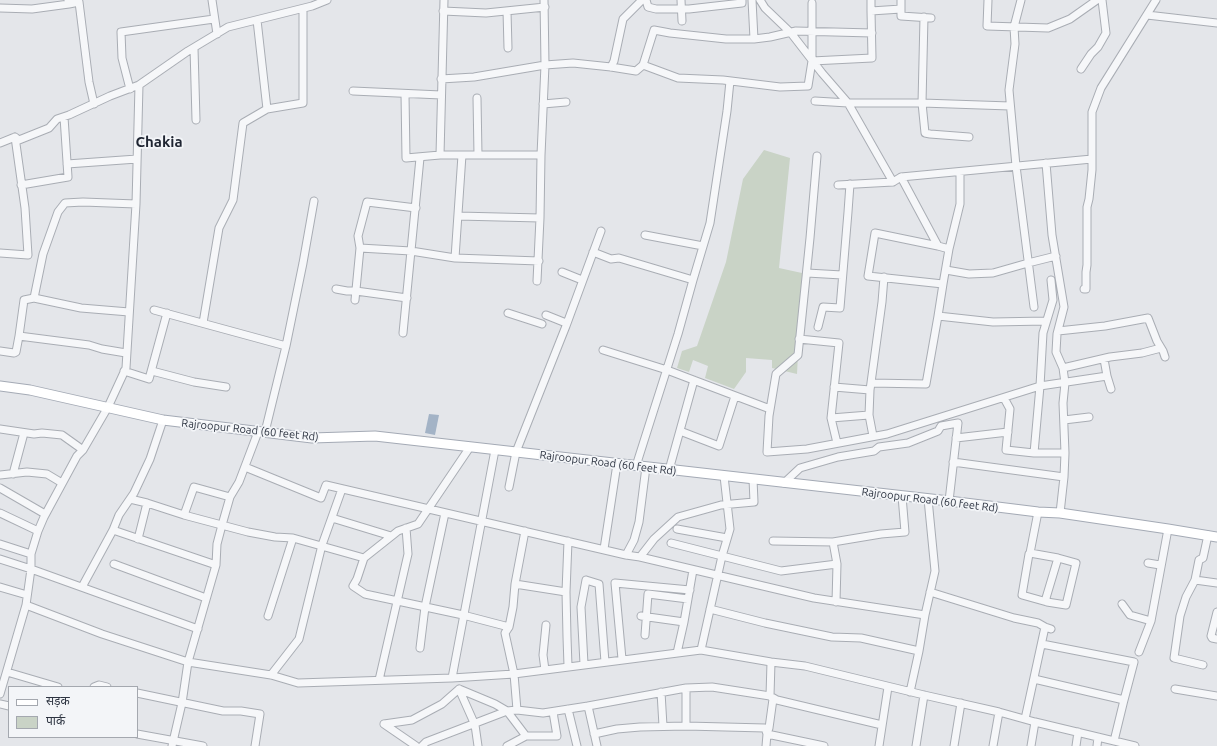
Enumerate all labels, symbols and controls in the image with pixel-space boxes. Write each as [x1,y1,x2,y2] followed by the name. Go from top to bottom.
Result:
[135,133,183,151] district label: Chakia
[181,416,319,444] street label: Rajroopur Road (60 feet Rd)
[539,448,677,478] street label: Rajroopur Road (60 feet Rd)
[861,485,999,515] street label: Rajroopur Road (60 feet Rd)
[8,686,138,738] legend
[46,694,70,707] text: सड़क
[46,714,65,727] text: पार्क

